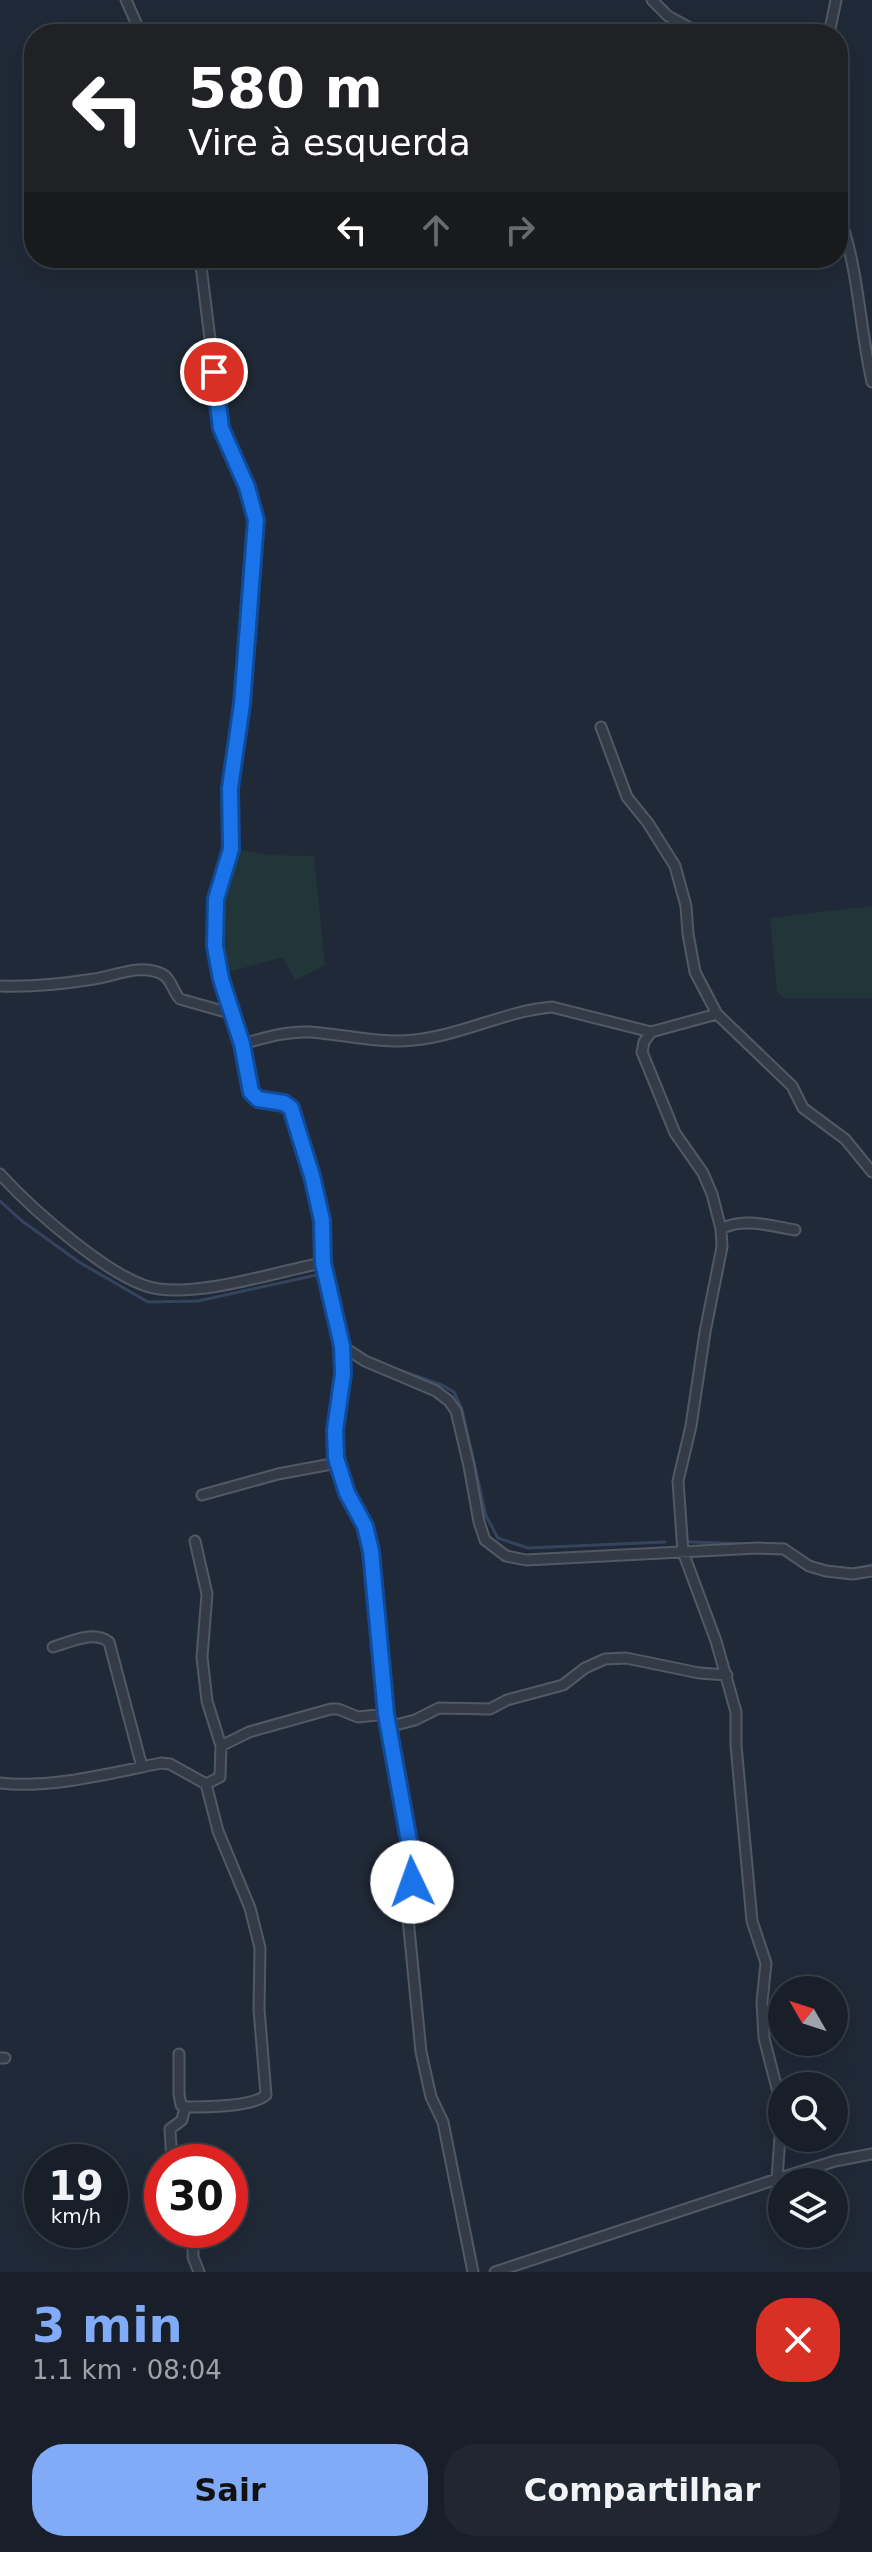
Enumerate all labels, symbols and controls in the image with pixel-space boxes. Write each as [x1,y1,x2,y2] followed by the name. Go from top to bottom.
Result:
[188,55,383,120] text: 580 m
[56,56,160,160] icon: left
[188,122,471,163] text: Vire à esquerda
[330,208,374,252] icon: left
[414,208,458,252] icon: ahead
[498,208,542,252] icon: right
[180,338,248,406] pin
[192,350,236,394] icon: arrive
[370,1840,454,1924] position arrow
[768,1976,848,2056] north arrow
[768,1976,848,2248] map controls
[768,2072,848,2152] button: search
[144,2144,248,2248] speed limit sign: 30
[48,2163,104,2209] text: 19
[768,2168,848,2248] button: layers
[51,2204,101,2228] text: km/h
[32,2297,183,2353] text: 3 min
[756,2298,840,2382] button: close
[32,2355,222,2385] text: 1.1 km · 08:04
[32,2444,428,2536] button: Sair
[444,2444,840,2536] button: Compartilhar

